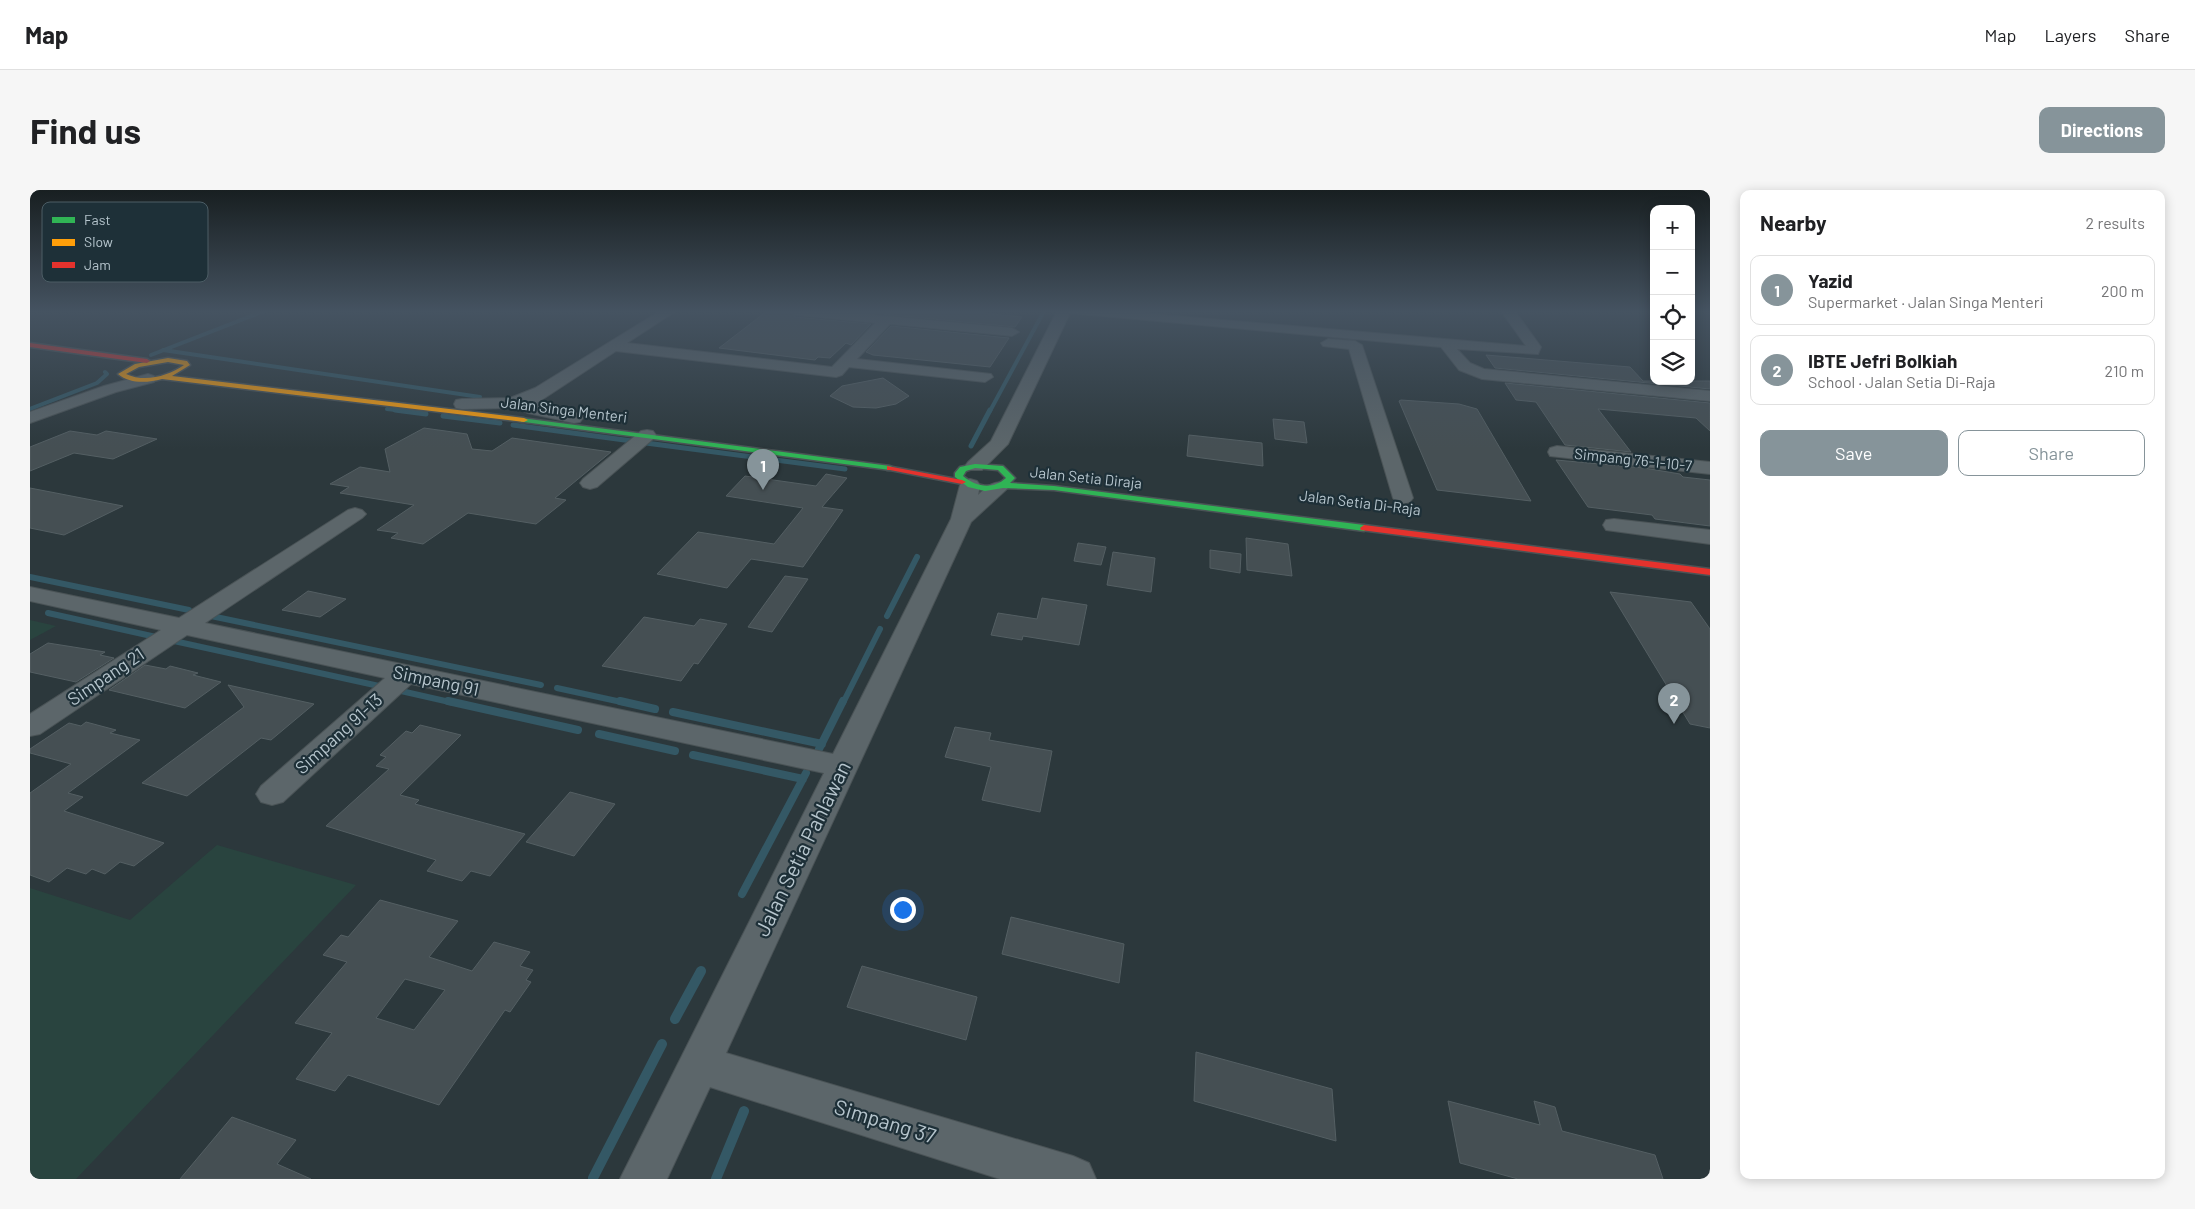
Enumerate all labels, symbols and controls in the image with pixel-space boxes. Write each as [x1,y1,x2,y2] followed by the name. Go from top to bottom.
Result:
[25,20,68,49] text: Map
[1984,24,2016,46] text: Map
[2044,24,2097,46] text: Layers
[2125,24,2170,46] text: Share
[2039,107,2165,153] button: Directions
[30,109,141,151] text: Find us
[42,202,208,282] legend
[1650,205,1695,385] map controls
[1650,205,1695,250] button: +
[1760,210,1826,235] text: Nearby
[84,211,110,228] text: Fast
[2086,213,2145,232] text: 2 results
[84,233,113,250] text: Slow
[1650,250,1695,295] button: −
[84,256,111,273] text: Jam
[1808,269,1853,292] text: Yazid
[1774,281,1780,300] text: 1
[2101,281,2144,300] text: 200 m
[1808,292,2044,311] text: Supermarket · Jalan Singa Menteri
[1650,295,1695,340] button: locate
[1650,340,1695,385] button: layers
[1808,349,1957,372] text: IBTE Jefri Bolkiah
[1773,361,1781,380] text: 2
[2105,361,2144,380] text: 210 m
[1808,372,1996,391] text: School · Jalan Setia Di-Raja
[500,392,628,426] street label: Jalan Singa Menteri
[1760,430,1948,476] button: Save
[1958,430,2145,476] button: Share
[1573,444,1693,474] street label: Simpang 76-1-10-7
[747,449,779,490] pin: 1
[1029,462,1143,492] street label: Jalan Setia Diraja
[1298,486,1422,518] street label: Jalan Setia Di-Raja
[63,643,148,710] street label: Simpang 21
[391,660,481,700] street label: Simpang 91
[1658,683,1690,724] pin: 2
[290,688,387,778] street label: Simpang 91-13
[748,757,855,940] street label: Jalan Setia Pahlawan
[890,897,916,923] your location
[832,1093,939,1148] street label: Simpang 37

